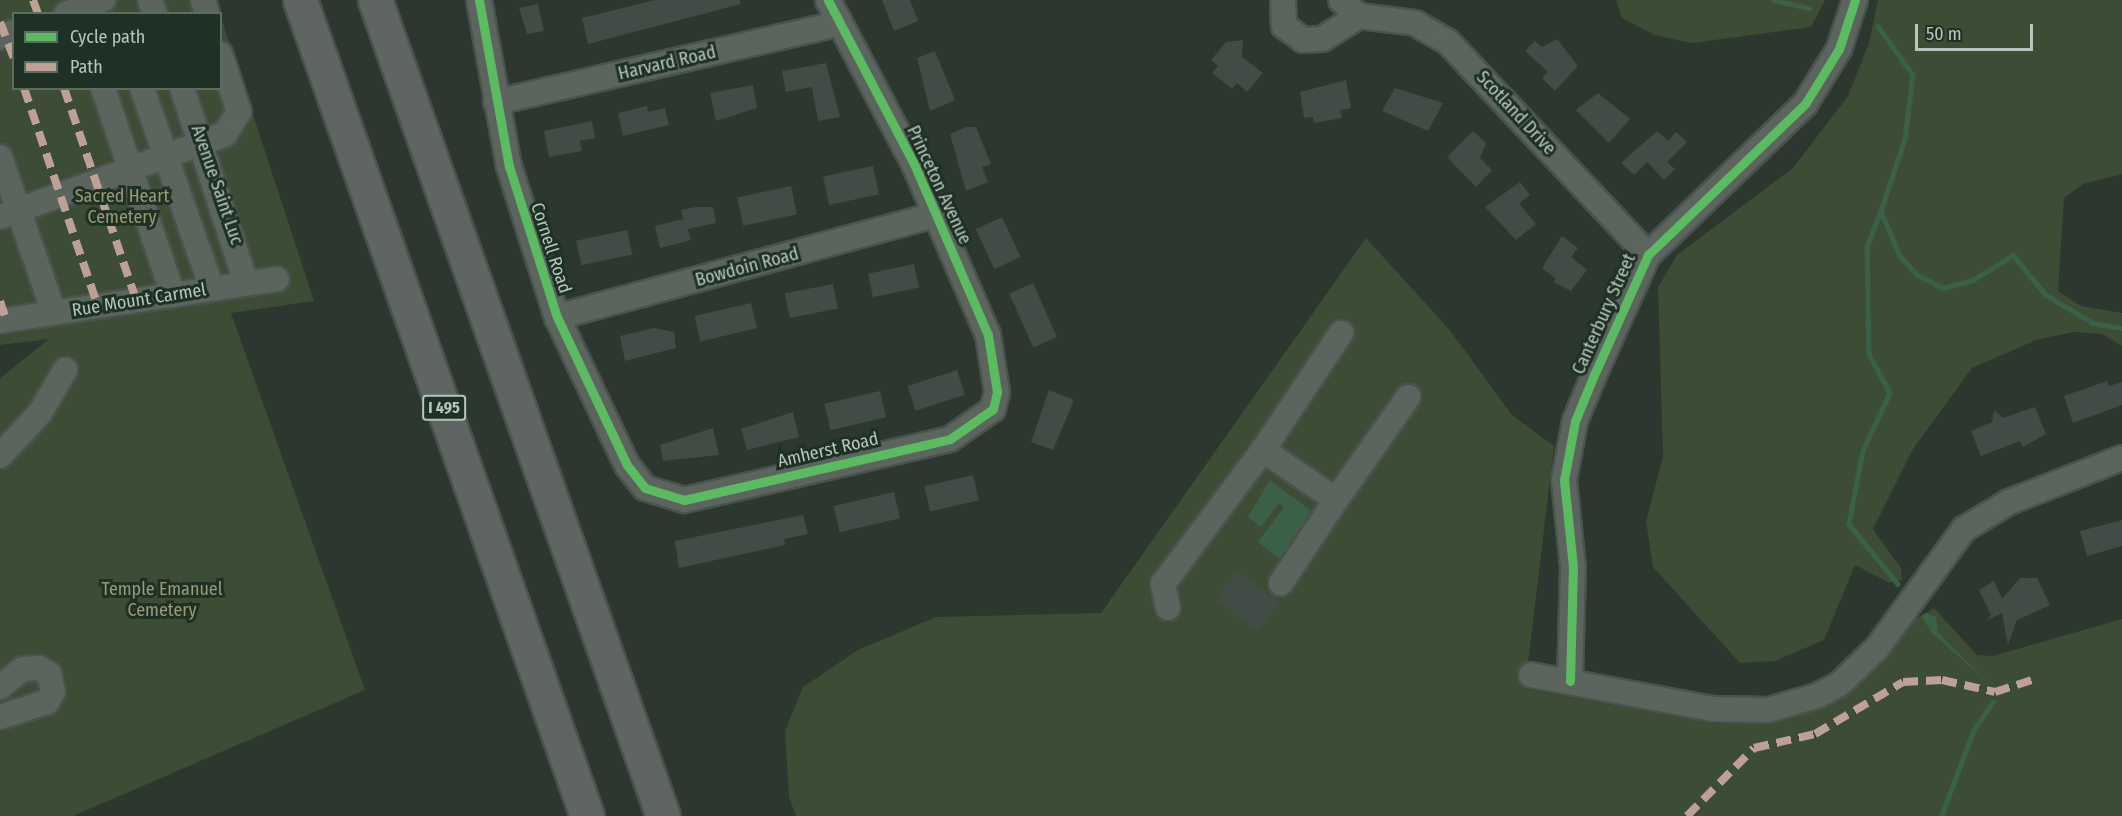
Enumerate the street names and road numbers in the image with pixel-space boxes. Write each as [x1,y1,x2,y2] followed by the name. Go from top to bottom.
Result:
[616,41,718,85] street label: Harvard Road
[1472,67,1560,159] street label: Scotland Drive
[186,122,248,248] street label: Avenue Saint Luc
[902,122,976,248] street label: Princeton Avenue
[526,200,576,296] street label: Cornell Road
[693,243,801,291] street label: Bowdoin Road
[1568,250,1640,378] street label: Canterbury Street
[71,279,207,321] street label: Rue Mount Carmel
[422,395,466,421] road number: I 495
[775,428,881,472] street label: Amherst Road

